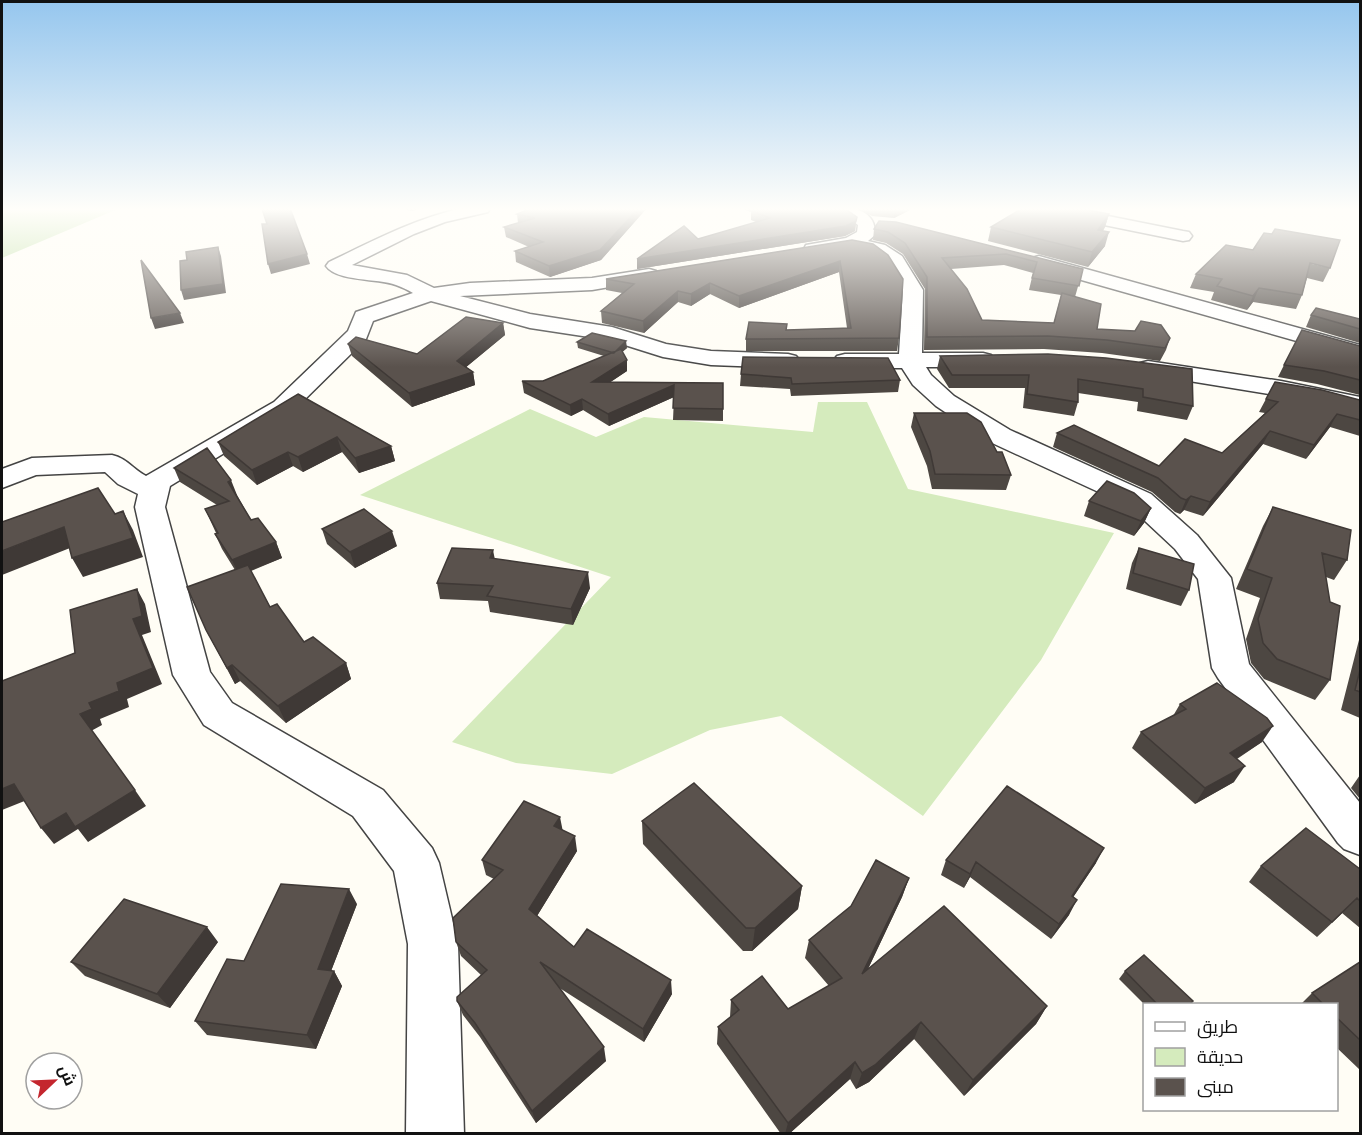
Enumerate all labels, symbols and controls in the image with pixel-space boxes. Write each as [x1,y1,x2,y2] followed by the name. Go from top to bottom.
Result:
[1143,1003,1338,1111] legend
[1197,1010,1238,1043] text: طريق
[1197,1040,1243,1073] text: حديقة
[24,1051,84,1111] north arrow
[50,1060,86,1090] text: ش
[1197,1070,1234,1103] text: مبنى

